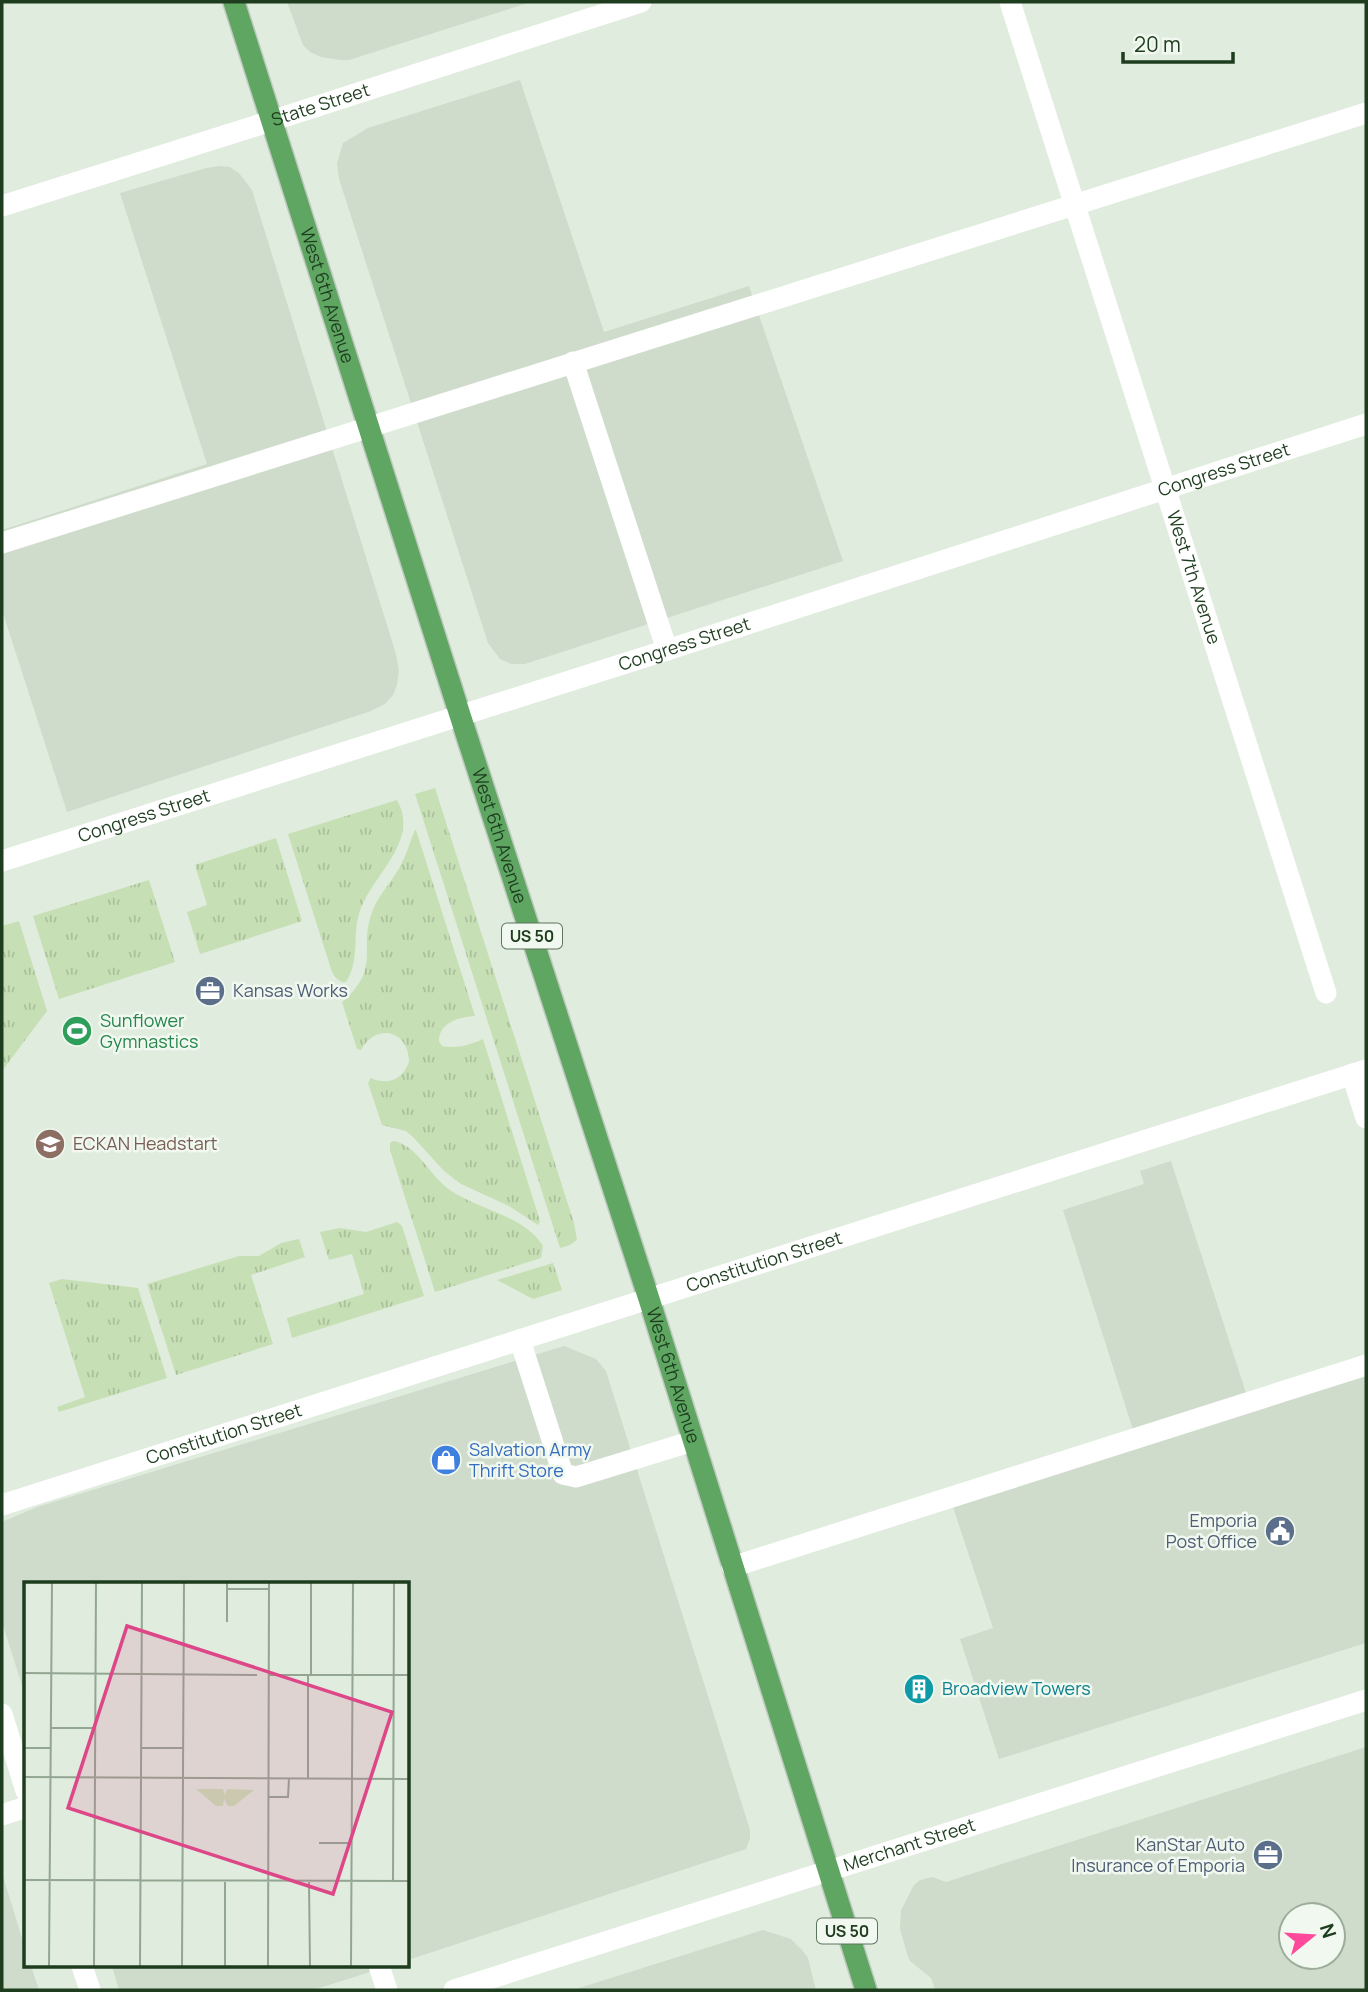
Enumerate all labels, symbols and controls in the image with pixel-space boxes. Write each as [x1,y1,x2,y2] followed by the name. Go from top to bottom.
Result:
[1123,21,1233,65] scale bar
[1134,30,1181,58] text: 20 m
[268,77,373,131] street label: State Street
[295,224,361,366] street label: West 6th Avenue
[1155,436,1293,501] street label: Congress Street
[1162,507,1227,647] street label: West 7th Avenue
[615,611,753,676] street label: Congress Street
[467,765,533,906] street label: West 6th Avenue
[75,783,213,847] street label: Congress Street
[502,924,562,948] road number: US 50
[193,974,227,1008] office icon: Kansas Works
[233,978,348,1002] place label: Kansas Works
[100,1008,198,1053] place label: Sunflower Gymnastics
[60,1014,94,1048] sports icon: Sunflower Gymnastics
[33,1127,67,1161] school or university icon: ECKAN Headstart
[73,1131,217,1155] place label: ECKAN Headstart
[683,1225,845,1297] street label: Constitution Street
[641,1304,707,1446] street label: West 6th Avenue
[143,1397,305,1469] street label: Constitution Street
[469,1437,592,1482] place label: Salvation Army Thrift Store
[429,1443,463,1477] shop icon: Salvation Army Thrift Store
[1166,1508,1257,1553] place label: Emporia Post Office
[1263,1514,1297,1548] public building icon: Emporia Post Office
[24,1582,410,1968] inset map
[902,1672,936,1706] building icon: Broadview Towers
[942,1676,1091,1700] place label: Broadview Towers
[840,1812,978,1876] street label: Merchant Street
[1071,1832,1245,1877] place label: KanStar Auto Insurance of Emporia
[1251,1838,1285,1872] office icon: KanStar Auto Insurance of Emporia
[1277,1901,1347,1971] north arrow
[817,1918,877,1943] road number: US 50
[1314,1920,1343,1941] text: N

